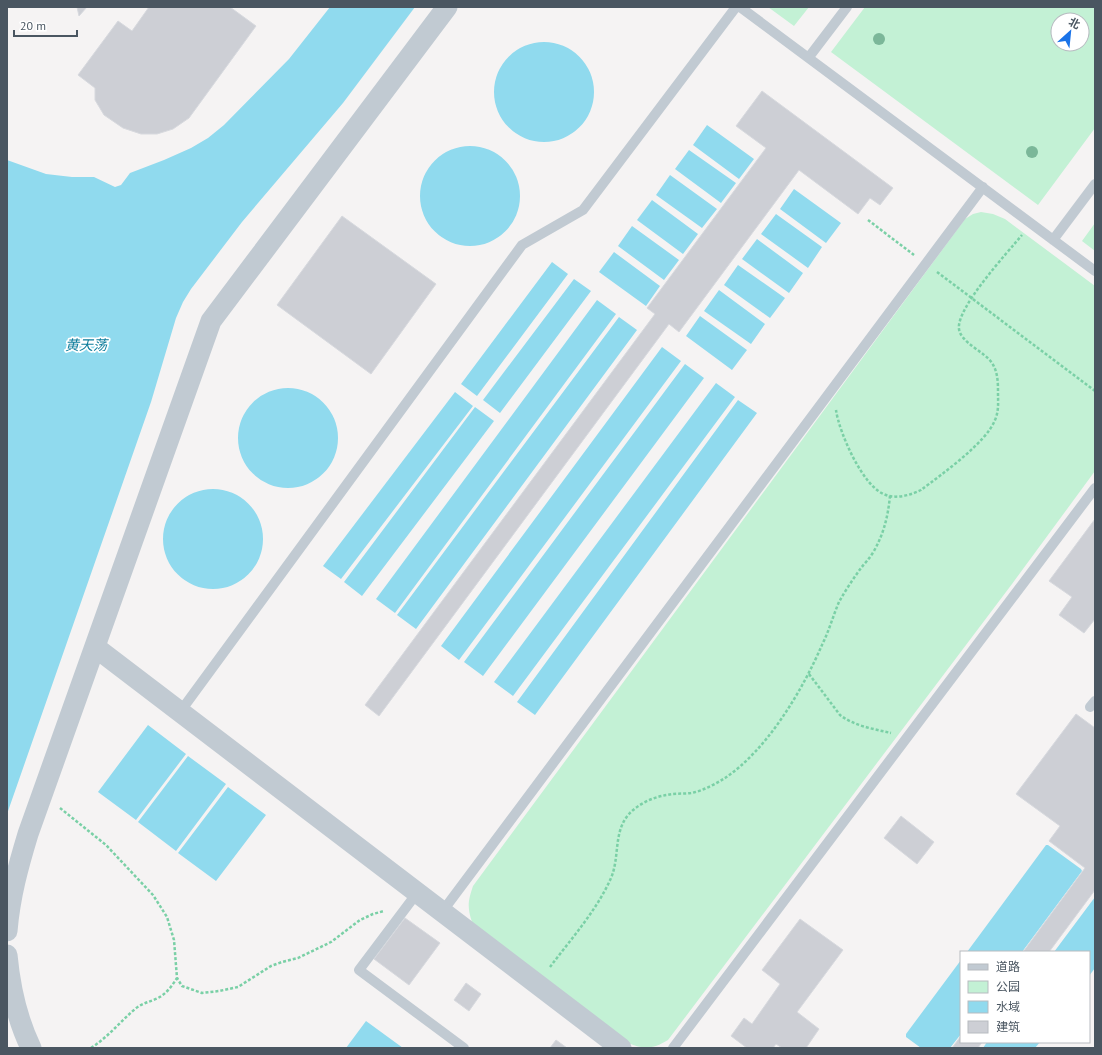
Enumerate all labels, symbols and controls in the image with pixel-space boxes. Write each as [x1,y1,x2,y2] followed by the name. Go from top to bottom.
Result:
[14,12,77,38] scale bar
[1050,12,1090,52] north arrow
[1066,14,1083,32] text: 北
[20,18,46,33] text: 20 m
[65,336,109,354] water label: 黄天荡
[960,951,1090,1043] legend
[996,959,1020,974] text: 道路
[996,979,1020,994] text: 公园
[996,999,1020,1014] text: 水域
[996,1019,1020,1034] text: 建筑

